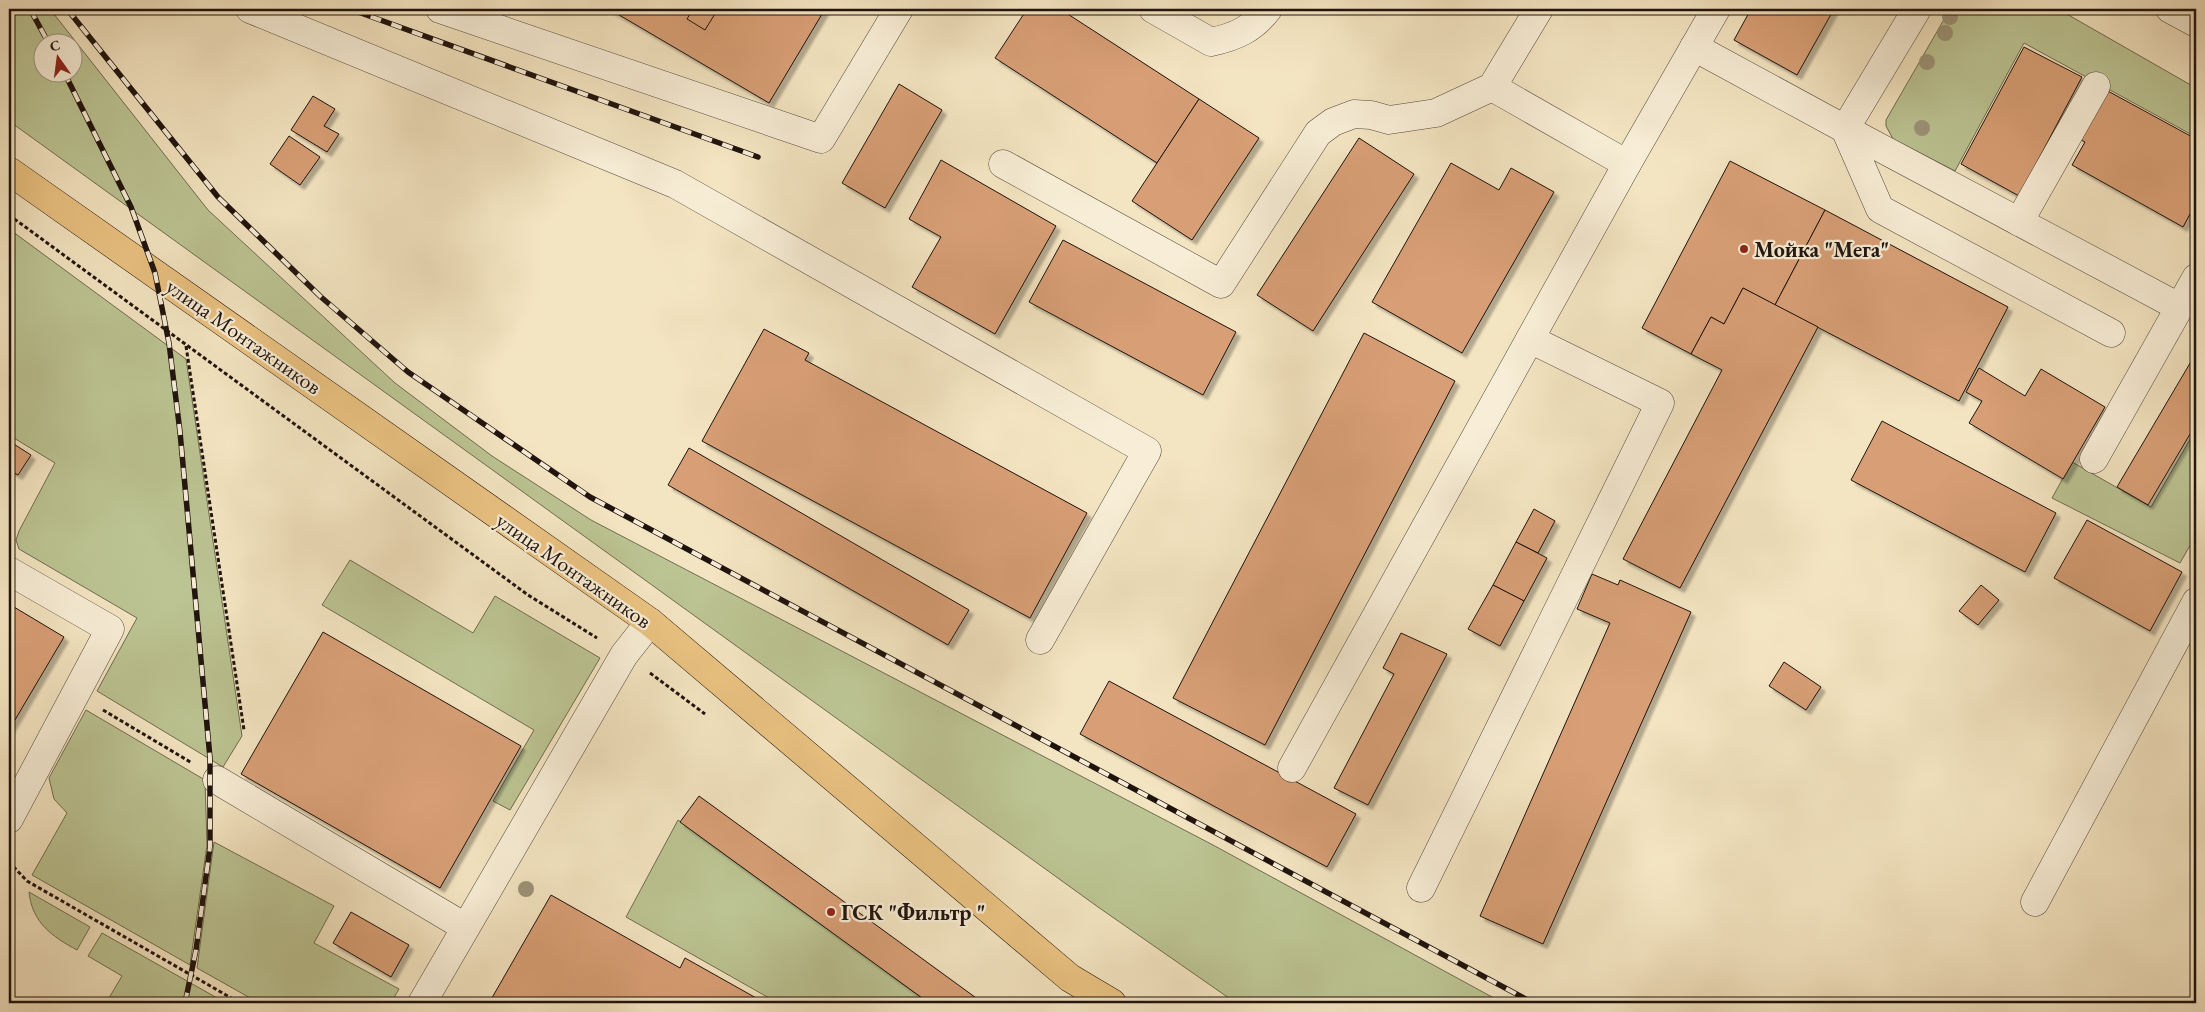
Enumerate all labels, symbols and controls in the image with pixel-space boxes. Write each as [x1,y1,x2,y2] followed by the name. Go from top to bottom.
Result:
[32,32,82,82] north arrow
[48,35,62,55] text: С
[1754,235,1889,264] place label: Мойка "Мега"
[1738,243,1750,255] marker: Мойка "Мега"
[160,272,327,401] street label: улица Монтажников
[490,506,657,635] street label: улица Монтажников
[841,898,985,927] place label: ГСК "Фильтр "
[825,906,837,918] marker: ГСК "Фильтр "

